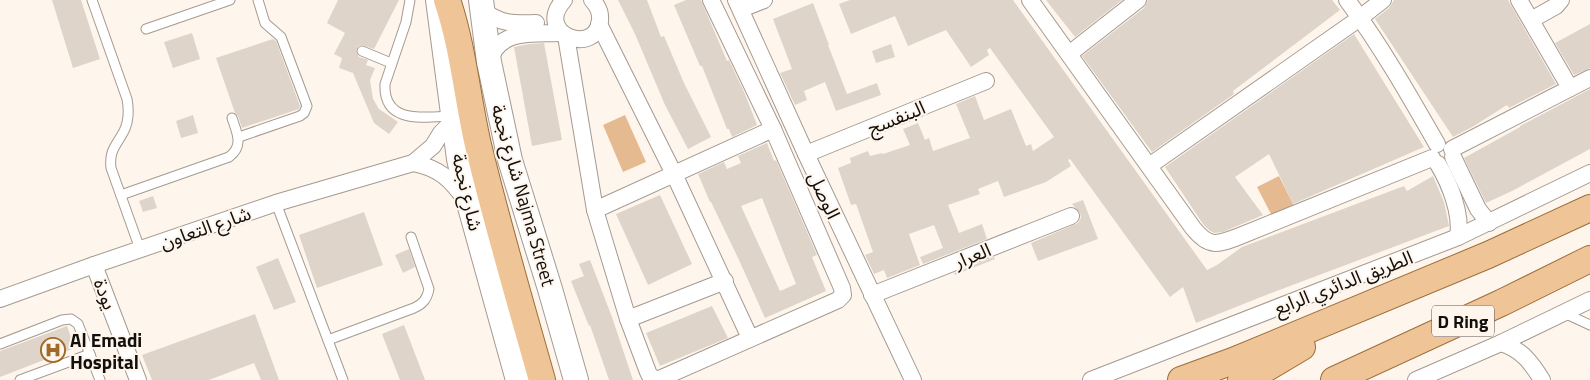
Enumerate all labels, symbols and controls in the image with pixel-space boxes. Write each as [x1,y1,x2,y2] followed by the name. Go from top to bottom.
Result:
[863,92,930,143] street label: البنفسج
[484,101,564,290] street label: شارع نجمة Najma Street
[445,150,491,234] street label: شارع نجمة
[801,166,849,224] street label: الوصل
[156,198,254,256] street label: شارع التعاون
[948,234,995,276] street label: العرار
[1269,242,1417,323] street label: الطريق الدائري الرابع
[87,274,125,314] street label: يودة
[1432,306,1494,336] road number: D Ring
[70,325,142,376] place label: Al Emadi Hospital
[40,337,66,363] hospital icon: Al Emadi Hospital

